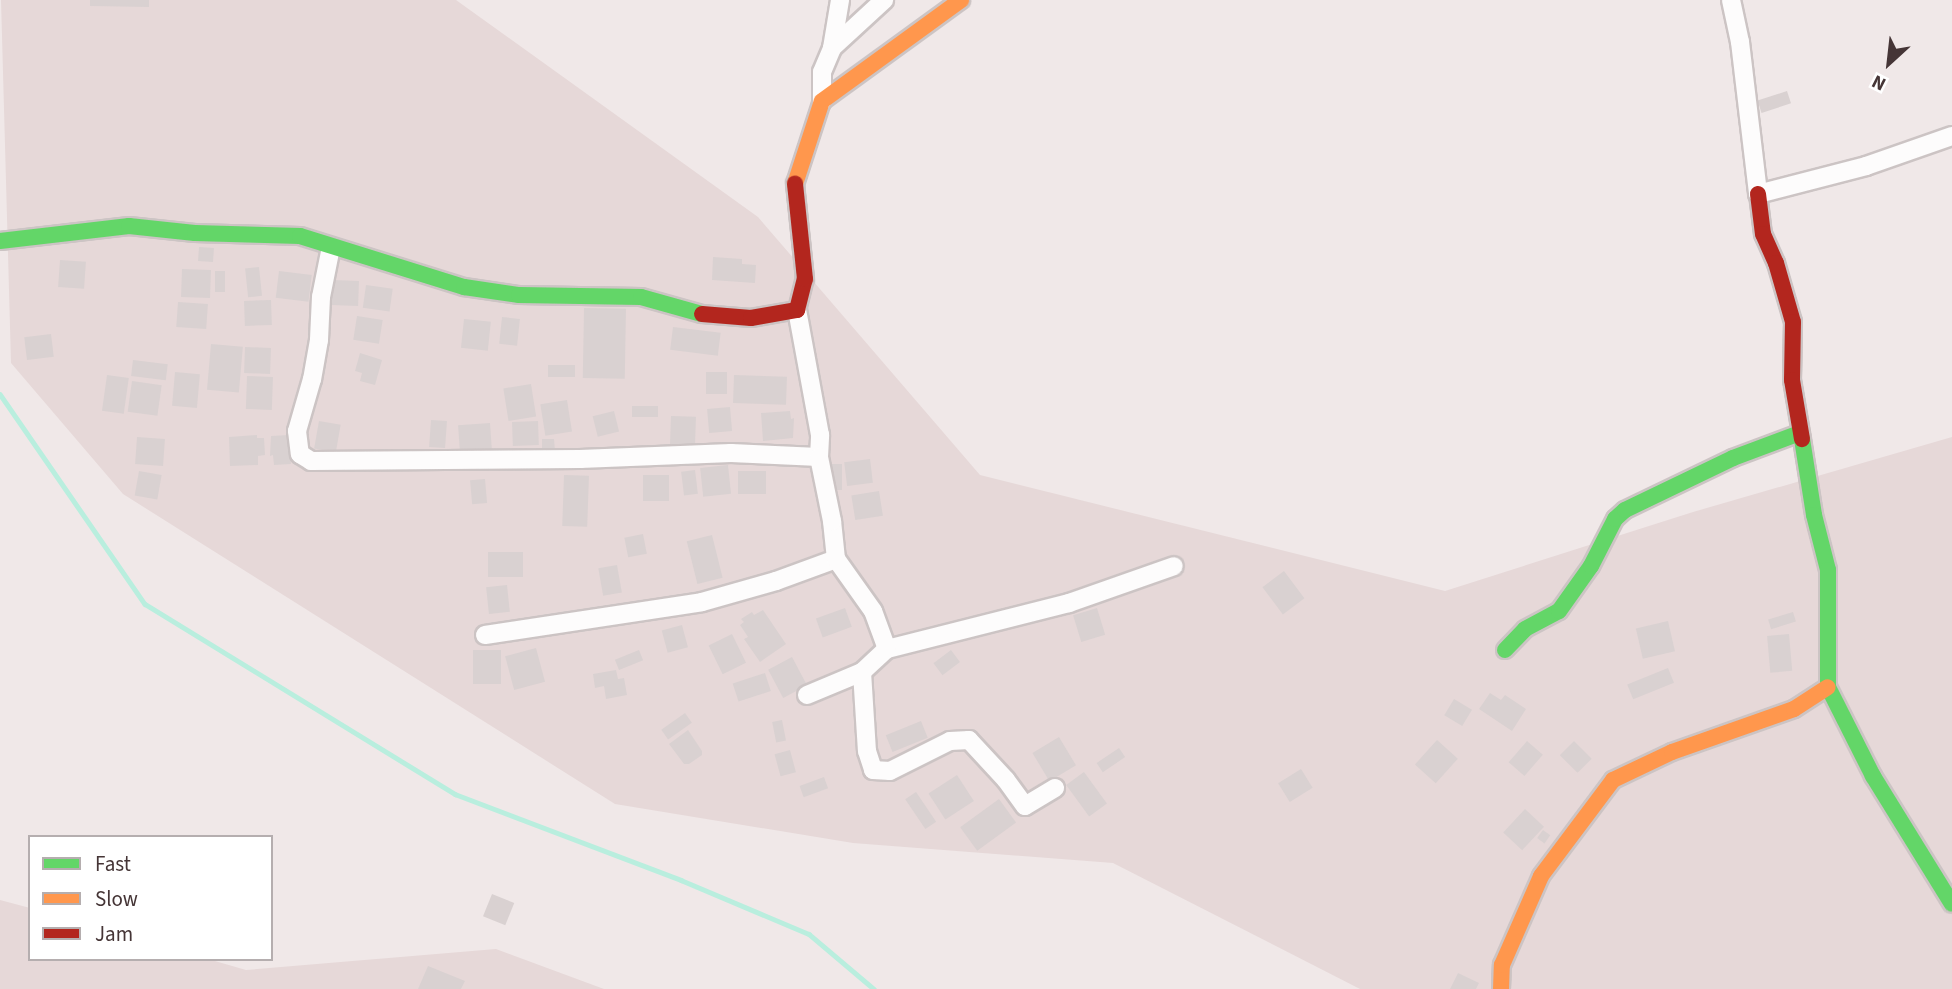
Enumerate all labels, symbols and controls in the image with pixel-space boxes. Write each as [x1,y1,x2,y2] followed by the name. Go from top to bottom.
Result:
[1854,28,1924,98] north arrow
[1867,67,1891,97] text: N
[28,835,273,961] legend
[95,849,131,879] text: Fast
[95,884,138,914] text: Slow
[95,919,133,949] text: Jam

